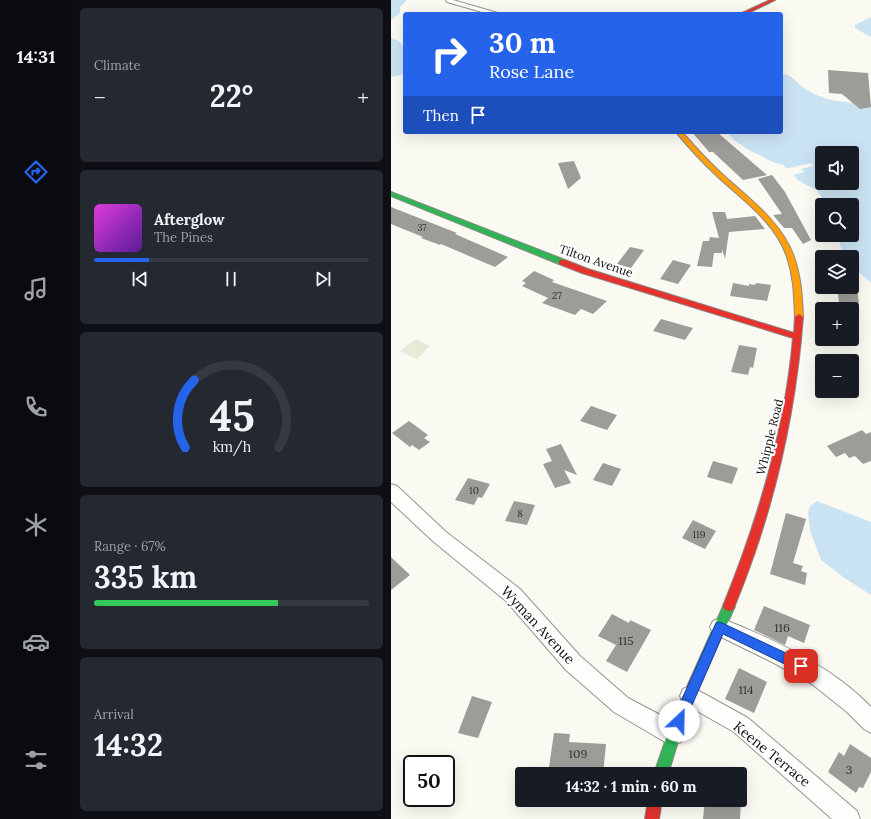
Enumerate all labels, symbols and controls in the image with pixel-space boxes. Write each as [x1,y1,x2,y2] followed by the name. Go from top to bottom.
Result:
[489,25,556,61] text: 30 m
[423,28,475,80] icon: right
[16,45,56,68] text: 14:31
[94,57,141,74] text: Climate
[489,60,574,83] text: Rose Lane
[210,77,253,115] text: 22°
[94,83,106,111] text: −
[357,83,369,111] text: +
[467,104,489,126] icon: arrive
[423,106,459,125] text: Then
[815,146,859,398] map controls
[815,146,859,190] button: sound
[22,158,50,186] icon: directions
[815,198,859,242] button: search
[154,210,224,229] text: Afterglow
[418,222,426,233] house number: 37
[154,229,213,246] text: The Pines
[557,241,636,280] street label: Tilton Avenue
[815,250,859,294] button: layers
[129,268,151,290] icon: previous
[220,268,242,290] icon: pause
[312,268,334,290] icon: next
[22,275,50,303] icon: music
[552,289,562,302] house number: 27
[815,302,859,346] button: +
[815,354,859,398] button: −
[209,388,254,441] text: 45
[22,393,50,421] icon: phone
[753,397,786,476] street label: Whipple Road
[212,437,251,456] text: km/h
[469,484,479,497] house number: 10
[517,507,523,520] house number: 8
[22,511,50,539] icon: climate
[692,528,706,541] house number: 119
[94,538,166,555] text: Range · 67%
[94,558,197,596] text: 335 km
[497,582,579,668] street label: Wyman Avenue
[774,620,790,635] house number: 116
[22,628,50,656] icon: car
[618,633,634,648] house number: 115
[784,649,818,683] pin
[790,655,812,677] icon: arrive
[738,682,754,697] house number: 114
[658,700,700,742] position arrow
[94,706,134,723] text: Arrival
[730,717,815,791] street label: Keene Terrace
[94,726,163,764] text: 14:32
[22,746,50,774] icon: filters
[569,746,587,761] house number: 109
[403,755,455,807] speed limit sign: 50
[846,762,853,777] house number: 3
[565,777,697,796] text: 14:32 · 1 min · 60 m

